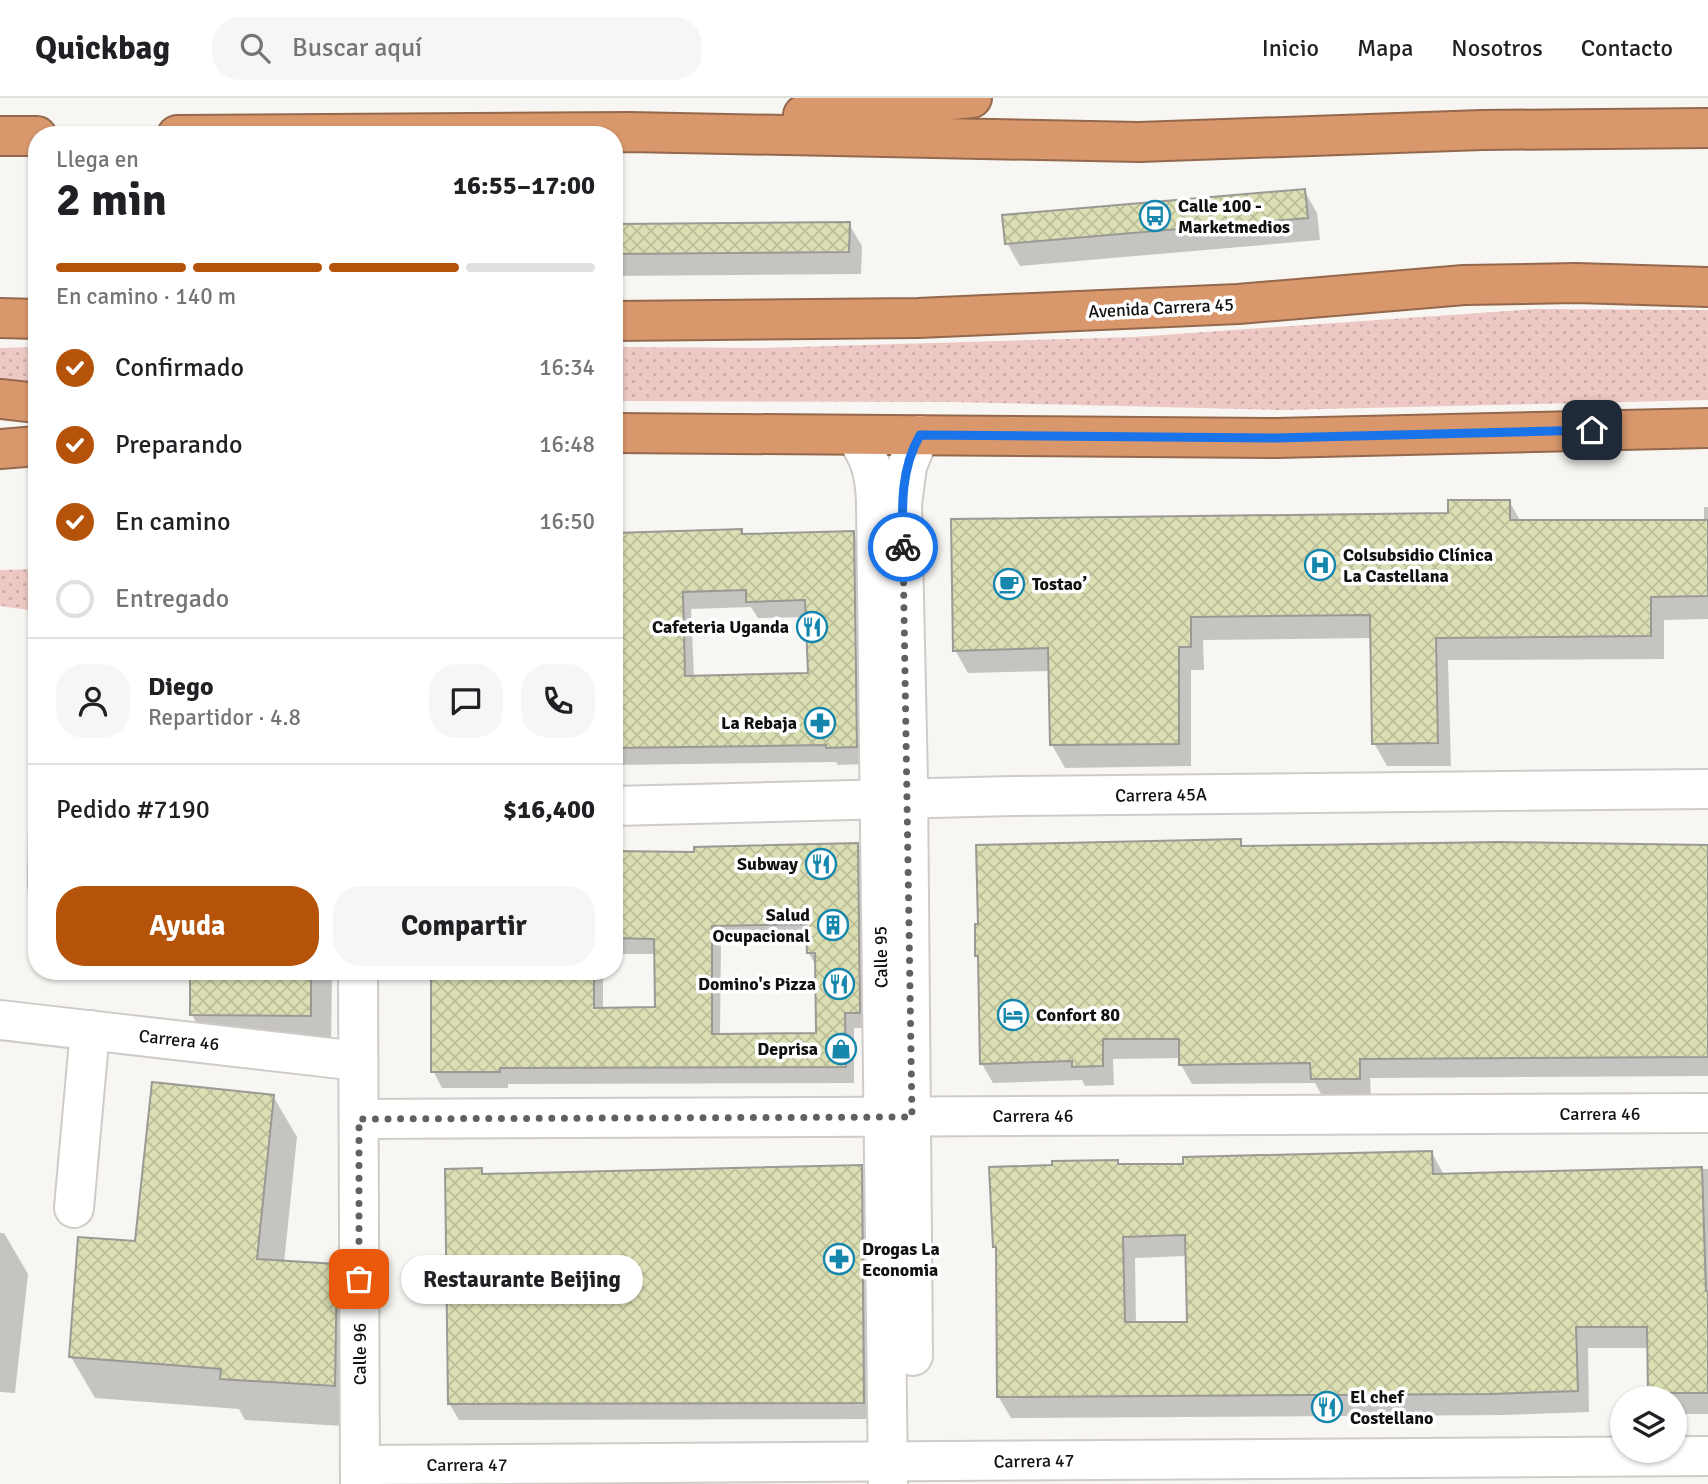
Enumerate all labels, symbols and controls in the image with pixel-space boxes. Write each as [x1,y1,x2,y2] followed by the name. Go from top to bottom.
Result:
[212,17,702,80] search box
[35,28,170,69] text: Quickbag
[236,29,274,67] icon: search
[292,32,422,64] text: Buscar aquí
[1262,33,1319,63] text: Inicio
[1357,33,1413,63] text: Mapa
[1451,33,1543,63] text: Nosotros
[1581,33,1673,63] text: Contacto
[56,145,139,174] text: Llega en
[453,170,595,202] text: 16:55–17:00
[56,172,167,228] text: 2 min
[1178,195,1290,238] place label: Calle 100 - Marketmedios
[1138,199,1172,233] bus stop icon: Calle 100 - Marketmedios
[56,282,236,311] text: En camino · 140 m
[1088,293,1234,323] street label: Avenida Carrera 45
[56,349,94,387] icon: check
[115,352,244,384] text: Confirmado
[539,353,595,382] text: 16:34
[1562,400,1622,460] pin
[1573,411,1611,449] icon: home
[56,426,94,464] icon: check
[115,429,242,461] text: Preparando
[539,430,595,459] text: 16:48
[56,503,94,541] icon: check
[115,506,231,538] text: En camino
[539,507,595,536] text: 16:50
[868,512,938,582] courier
[884,528,922,566] icon: bike
[1343,544,1493,587] place label: Colsubsidio Clínica La Castellana
[1303,548,1337,582] hospital icon: Colsubsidio Clínica La Castellana
[992,567,1026,601] cafe icon: Tostao’
[1032,573,1087,595] place label: Tostao’
[115,583,229,615] text: Entregado
[795,610,829,644] restaurant icon: Cafeteria Uganda
[652,616,789,638] place label: Cafeteria Uganda
[56,664,130,738] button: person
[429,664,503,738] button: chat
[521,664,595,738] button: phone
[148,671,214,703] text: Diego
[148,703,301,732] text: Repartidor · 4.8
[803,706,837,740] pharmacy icon: La Rebaja
[721,712,797,734] place label: La Rebaja
[1115,783,1207,807] street label: Carrera 45A
[56,794,210,826] text: Pedido #7190
[503,794,595,826] text: $16,400
[804,847,838,881] restaurant icon: Subway
[737,853,798,875] place label: Subway
[56,886,319,966] button: Ayuda
[333,886,595,966] button: Compartir
[713,904,810,947] place label: Salud Ocupacional
[816,908,850,942] building icon: Salud Ocupacional
[869,926,893,988] street label: Calle 95
[822,967,856,1001] restaurant icon: Domino's Pizza
[698,973,816,995] place label: Domino's Pizza
[996,998,1030,1032] hotel icon: Confort 80
[1036,1004,1120,1026] place label: Confort 80
[138,1025,220,1055] street label: Carrera 46
[824,1032,858,1066] shop icon: Deprisa
[757,1038,818,1060] place label: Deprisa
[1560,1103,1640,1125] street label: Carrera 46
[993,1105,1073,1127] street label: Carrera 46
[862,1238,940,1281] place label: Drogas La Economia
[822,1242,856,1276] pharmacy icon: Drogas La Economia
[329,1249,389,1309] pin
[401,1254,642,1304] callout: Restaurante Beijing
[340,1260,378,1298] icon: bag
[423,1265,621,1294] text: Restaurante Beijing
[349,1323,371,1385] street label: Calle 96
[1350,1386,1433,1429] place label: El chef Costellano
[1610,1386,1687,1463] map controls
[1610,1386,1687,1463] button: layers
[1310,1390,1344,1424] restaurant icon: El chef Costellano
[993,1449,1075,1473] street label: Carrera 47
[427,1454,507,1476] street label: Carrera 47

